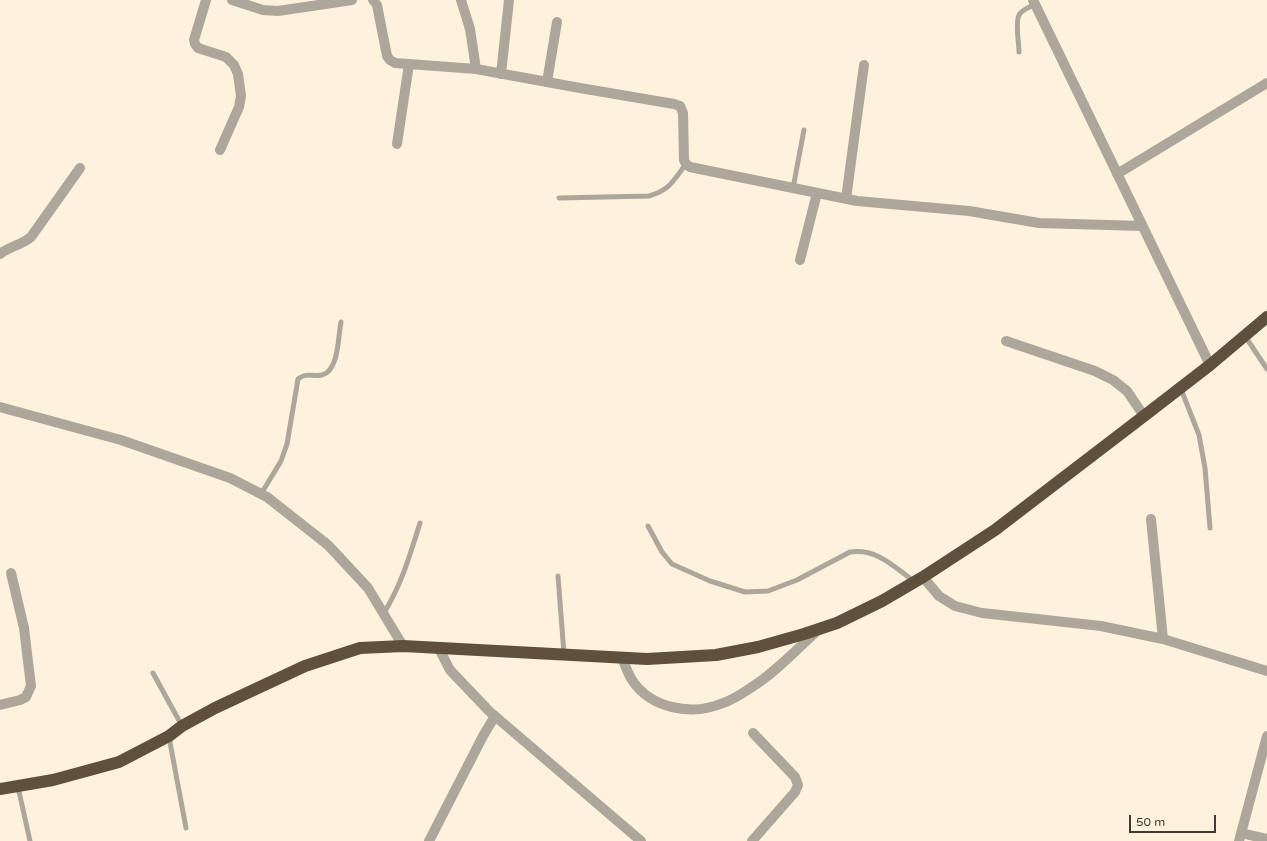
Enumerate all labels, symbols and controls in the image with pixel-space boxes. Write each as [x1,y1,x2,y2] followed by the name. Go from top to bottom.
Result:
[1131,807,1218,833] scale bar
[1136,815,1165,829] text: 50 m

